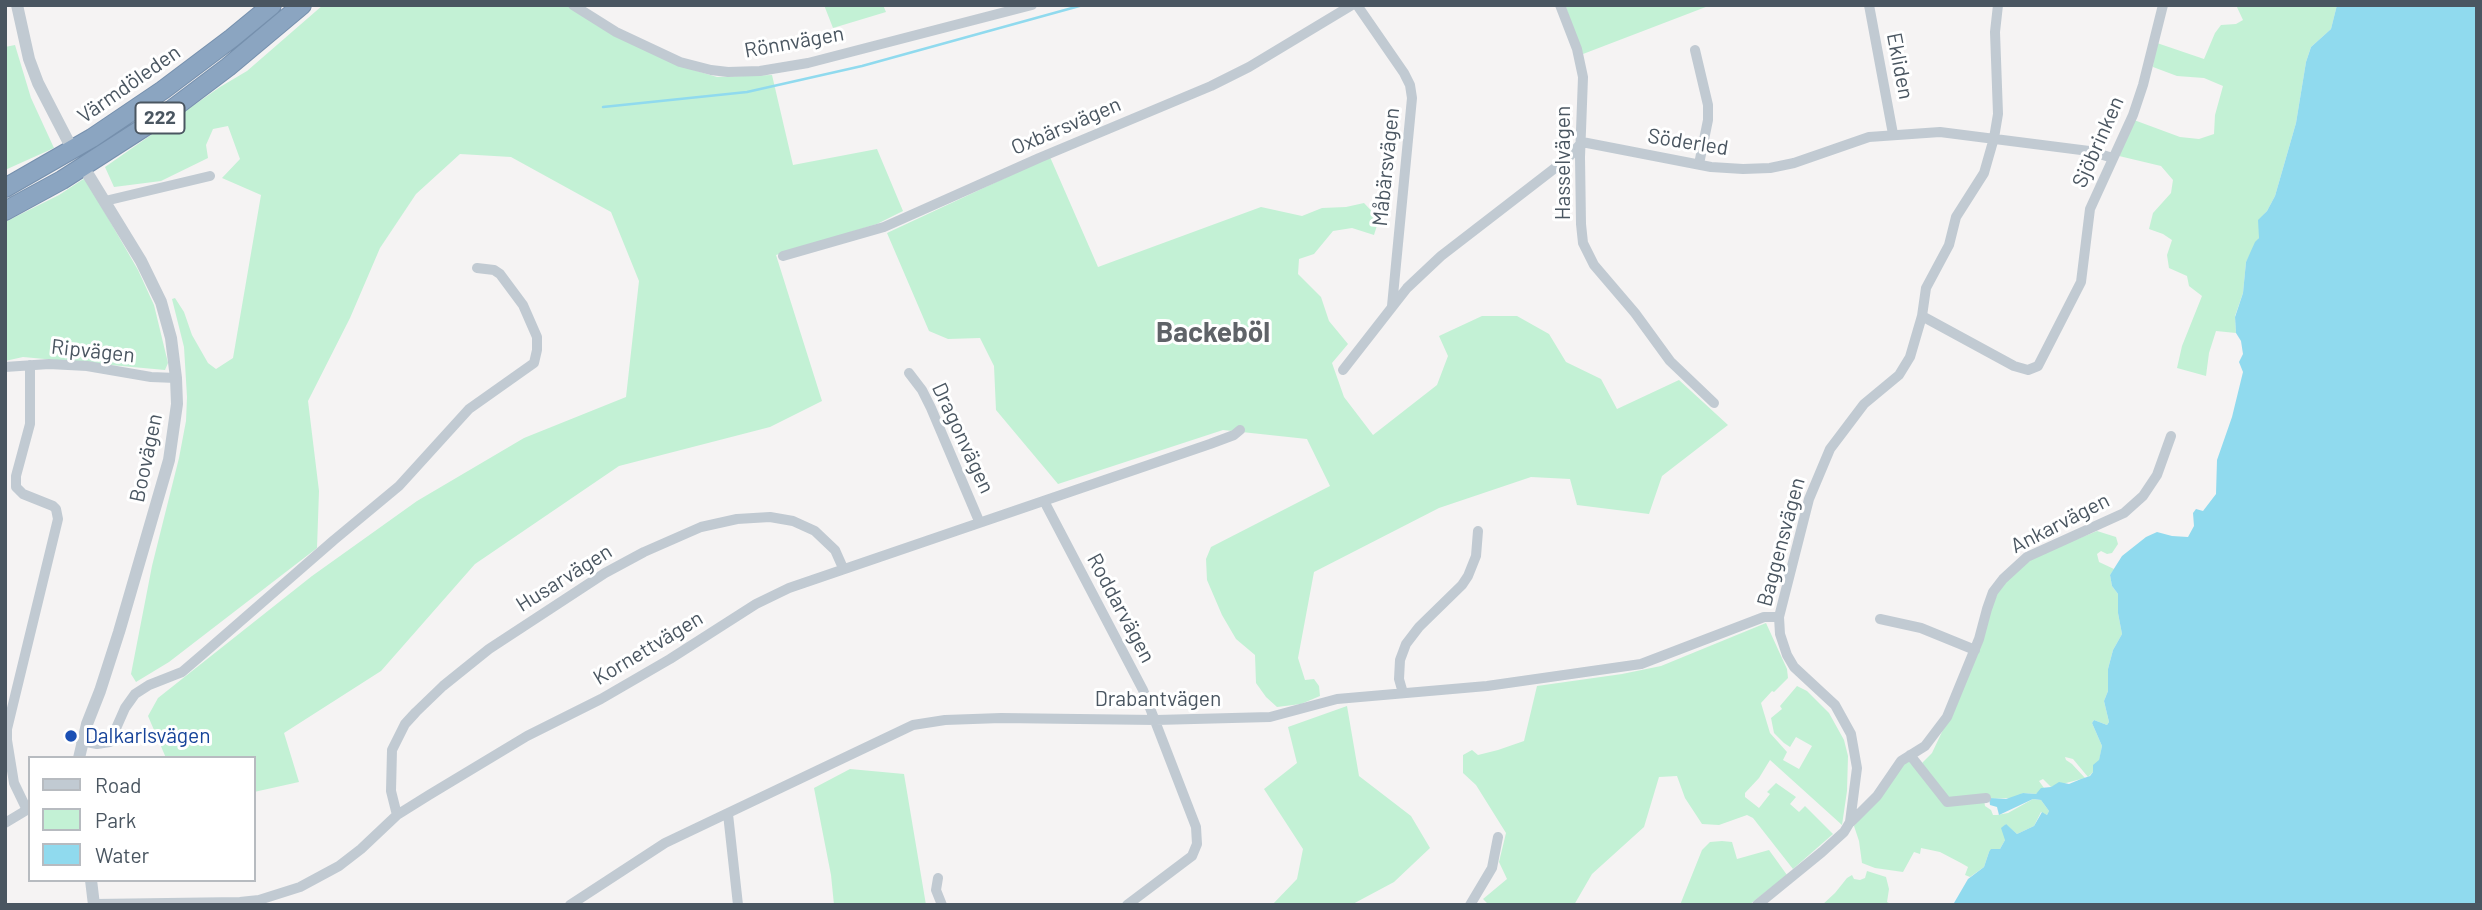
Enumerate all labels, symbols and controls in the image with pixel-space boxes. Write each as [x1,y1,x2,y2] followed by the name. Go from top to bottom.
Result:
[742,21,846,63] street label: Rönnvägen
[1881,31,1919,101] street label: Ekliden
[73,39,185,129] street label: Värmdöleden
[1007,92,1125,160] street label: Oxbärsvägen
[2067,93,2129,191] street label: Sjöbrinken
[136,102,184,134] road number: 222
[1367,106,1405,228] street label: Måbärsvägen
[1550,106,1576,220] street label: Hasselvägen
[1646,123,1730,161] street label: Söderled
[1156,316,1270,350] district label: Backeböl
[50,334,136,368] street label: Ripvägen
[926,379,1000,497] street label: Dragonvägen
[124,411,168,505] street label: Boovägen
[1752,475,1810,609] street label: Baggensvägen
[2006,487,2114,559] street label: Ankarvägen
[511,539,617,617] street label: Husarvägen
[1082,549,1160,667] street label: Roddarvägen
[589,605,707,691] street label: Kornettvägen
[1095,686,1221,712] street label: Drabantvägen
[85,723,211,749] place label: Dalkarlsvägen
[63,728,79,744] marker: Dalkarlsvägen
[28,756,256,882] legend
[95,772,141,797] text: Road
[95,807,136,832] text: Park
[95,842,149,867] text: Water

